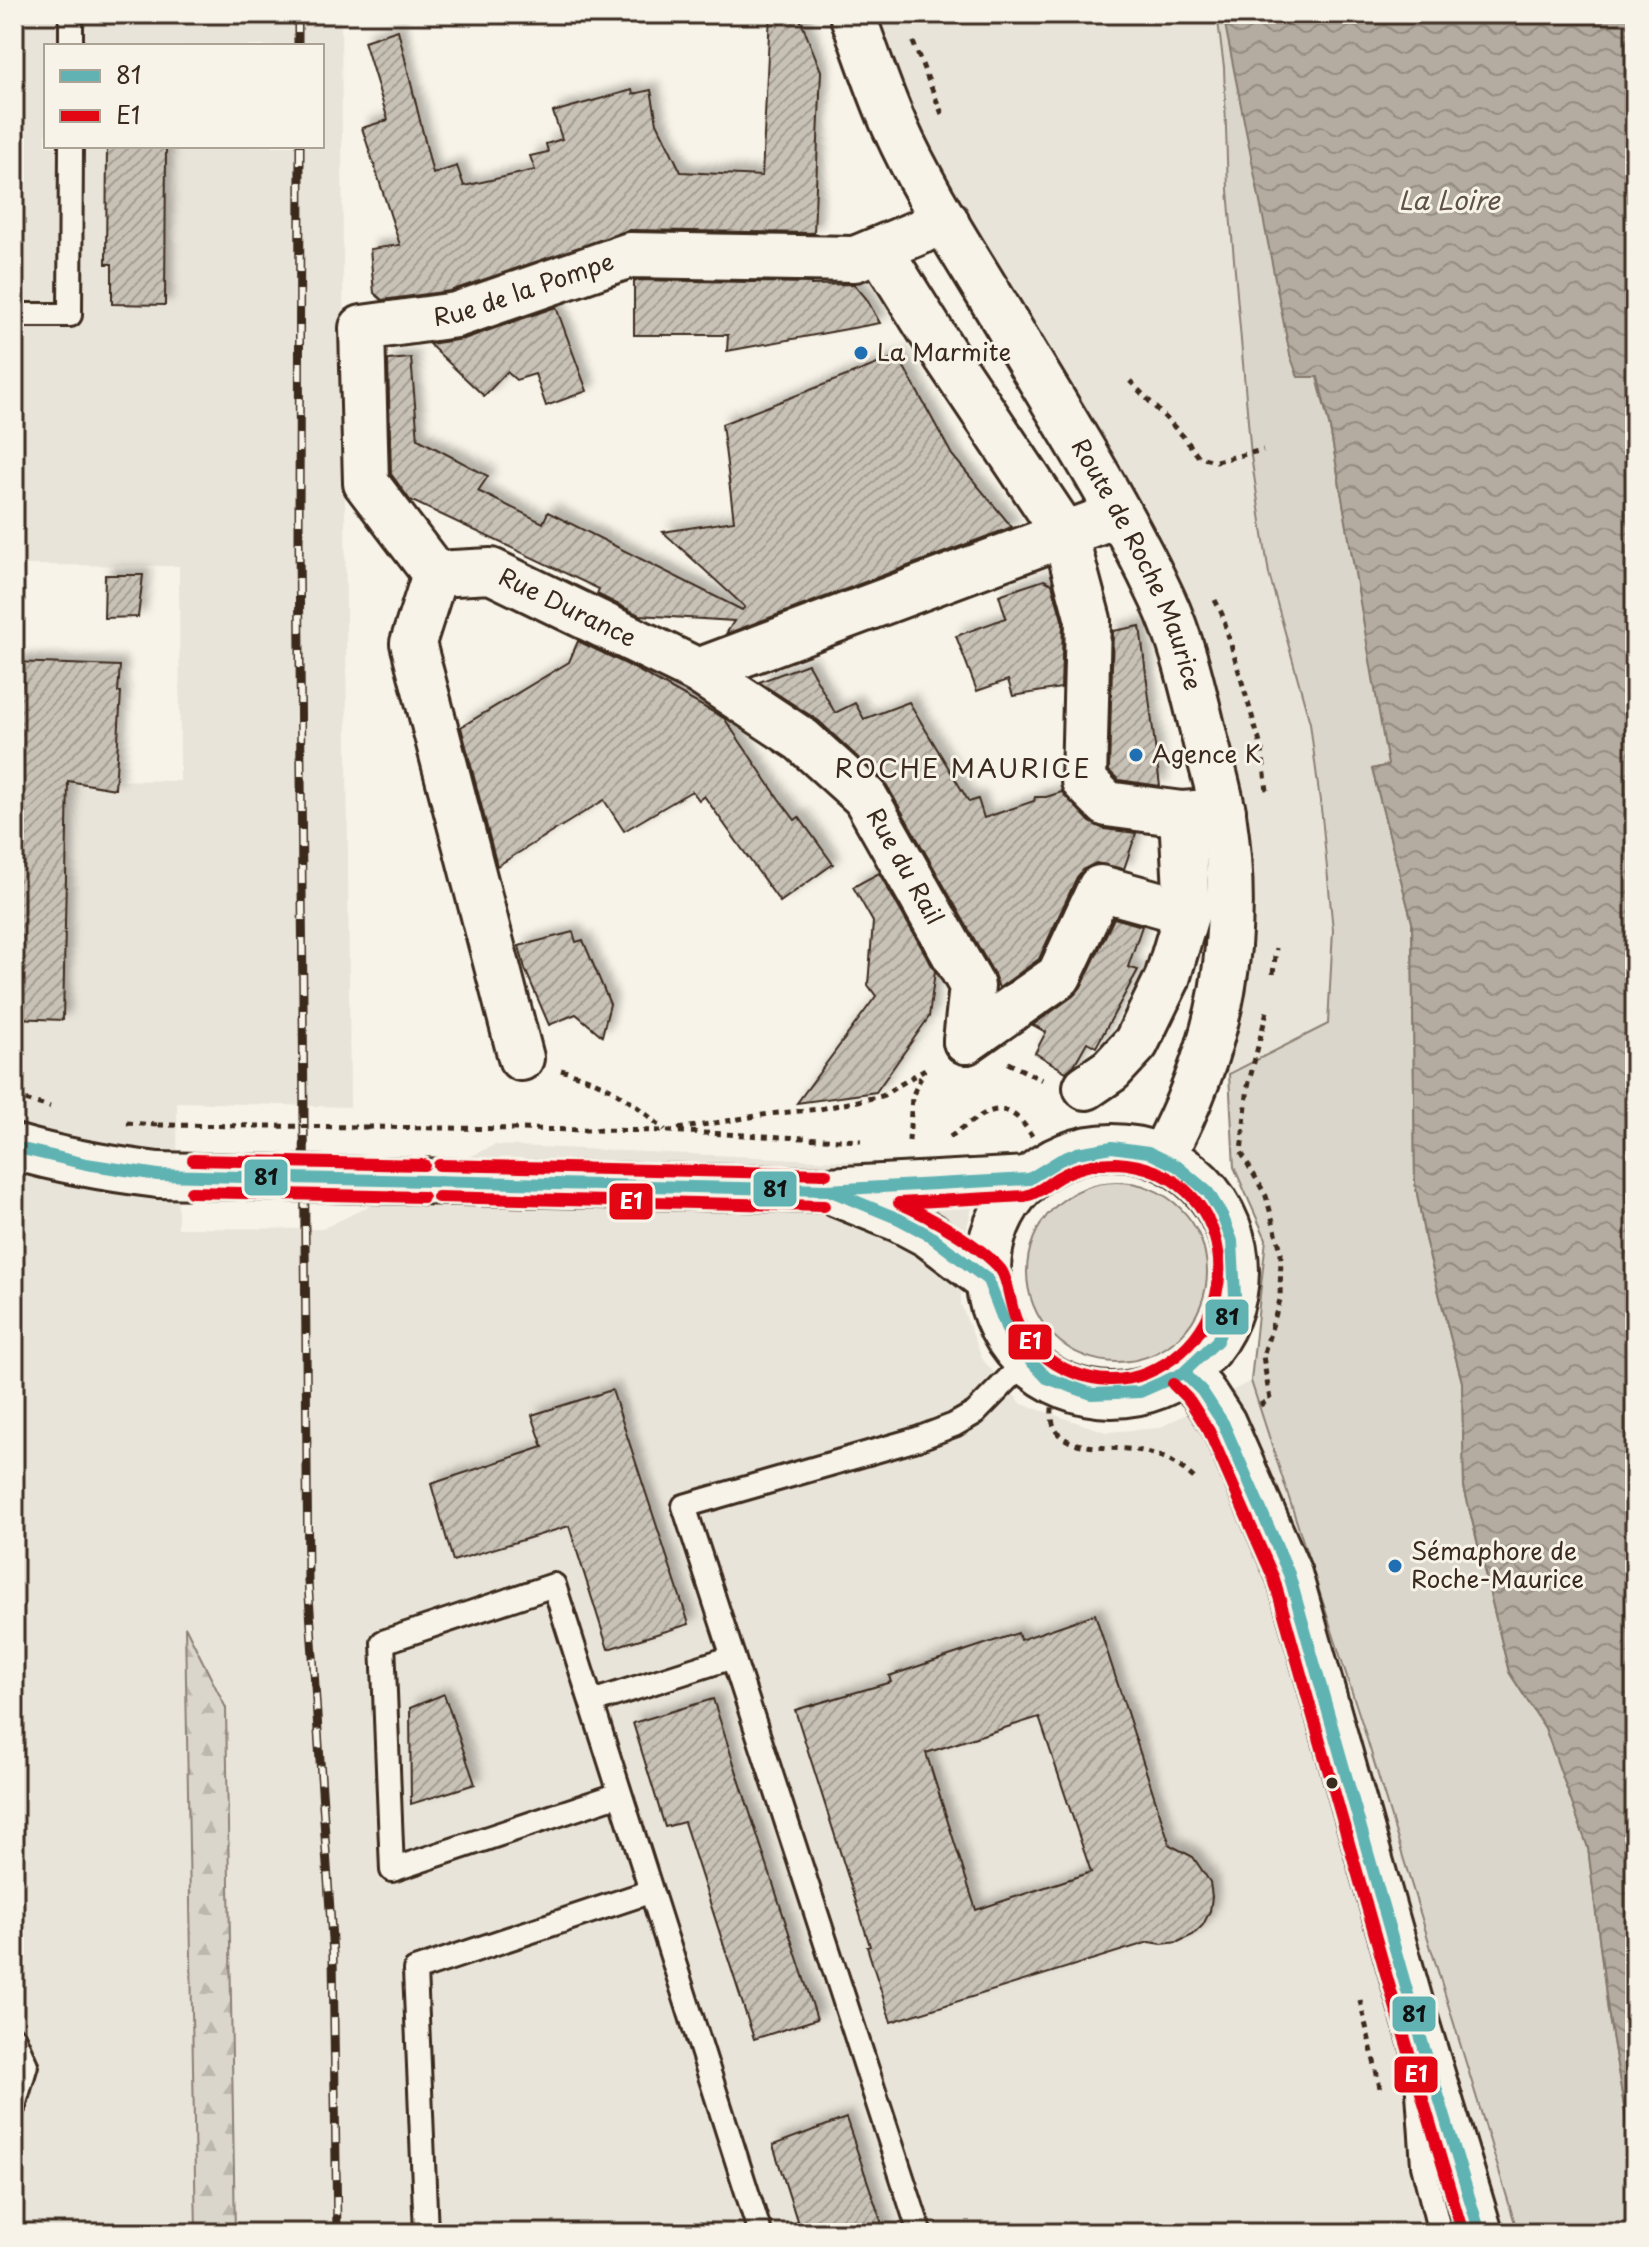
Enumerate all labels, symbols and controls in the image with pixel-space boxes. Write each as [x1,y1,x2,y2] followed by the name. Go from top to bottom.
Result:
[44,44,324,148] legend
[116,56,142,92] text: 81
[116,96,140,132] text: E1
[1398,180,1501,219] water label: La Loire
[431,242,618,334] street label: Rue de la Pompe
[877,333,1011,369] place label: La Marmite
[852,344,870,362] marker: La Marmite
[1064,431,1212,694] street label: Route de Roche Maurice
[493,557,643,655] street label: Rue Durance
[1152,735,1261,771] place label: Agence K
[1127,746,1145,764] marker: Agence K
[835,748,1091,787] district label: ROCHE MAURICE
[859,801,954,931] street label: Rue du Rail
[243,1158,289,1197] line badge: 81
[254,1159,278,1192] text: 81
[752,1170,798,1208] line badge: 81
[763,1171,787,1204] text: 81
[608,1182,654,1221] line badge: E1
[619,1183,643,1216] text: E1
[1204,1298,1250,1336] line badge: 81
[1215,1299,1239,1332] text: 81
[1007,1323,1053,1361] line badge: E1
[1018,1323,1042,1356] text: E1
[1411,1532,1584,1596] place label: Sémaphore de Roche-Maurice
[1386,1557,1404,1575] marker: Sémaphore de Roche-Maurice
[1324,1775,1340,1791] unlabelled marker
[1391,1995,1437,2033] line badge: 81
[1402,1996,1426,2029] text: 81
[1393,2055,1439,2094] line badge: E1
[1404,2056,1428,2089] text: E1

